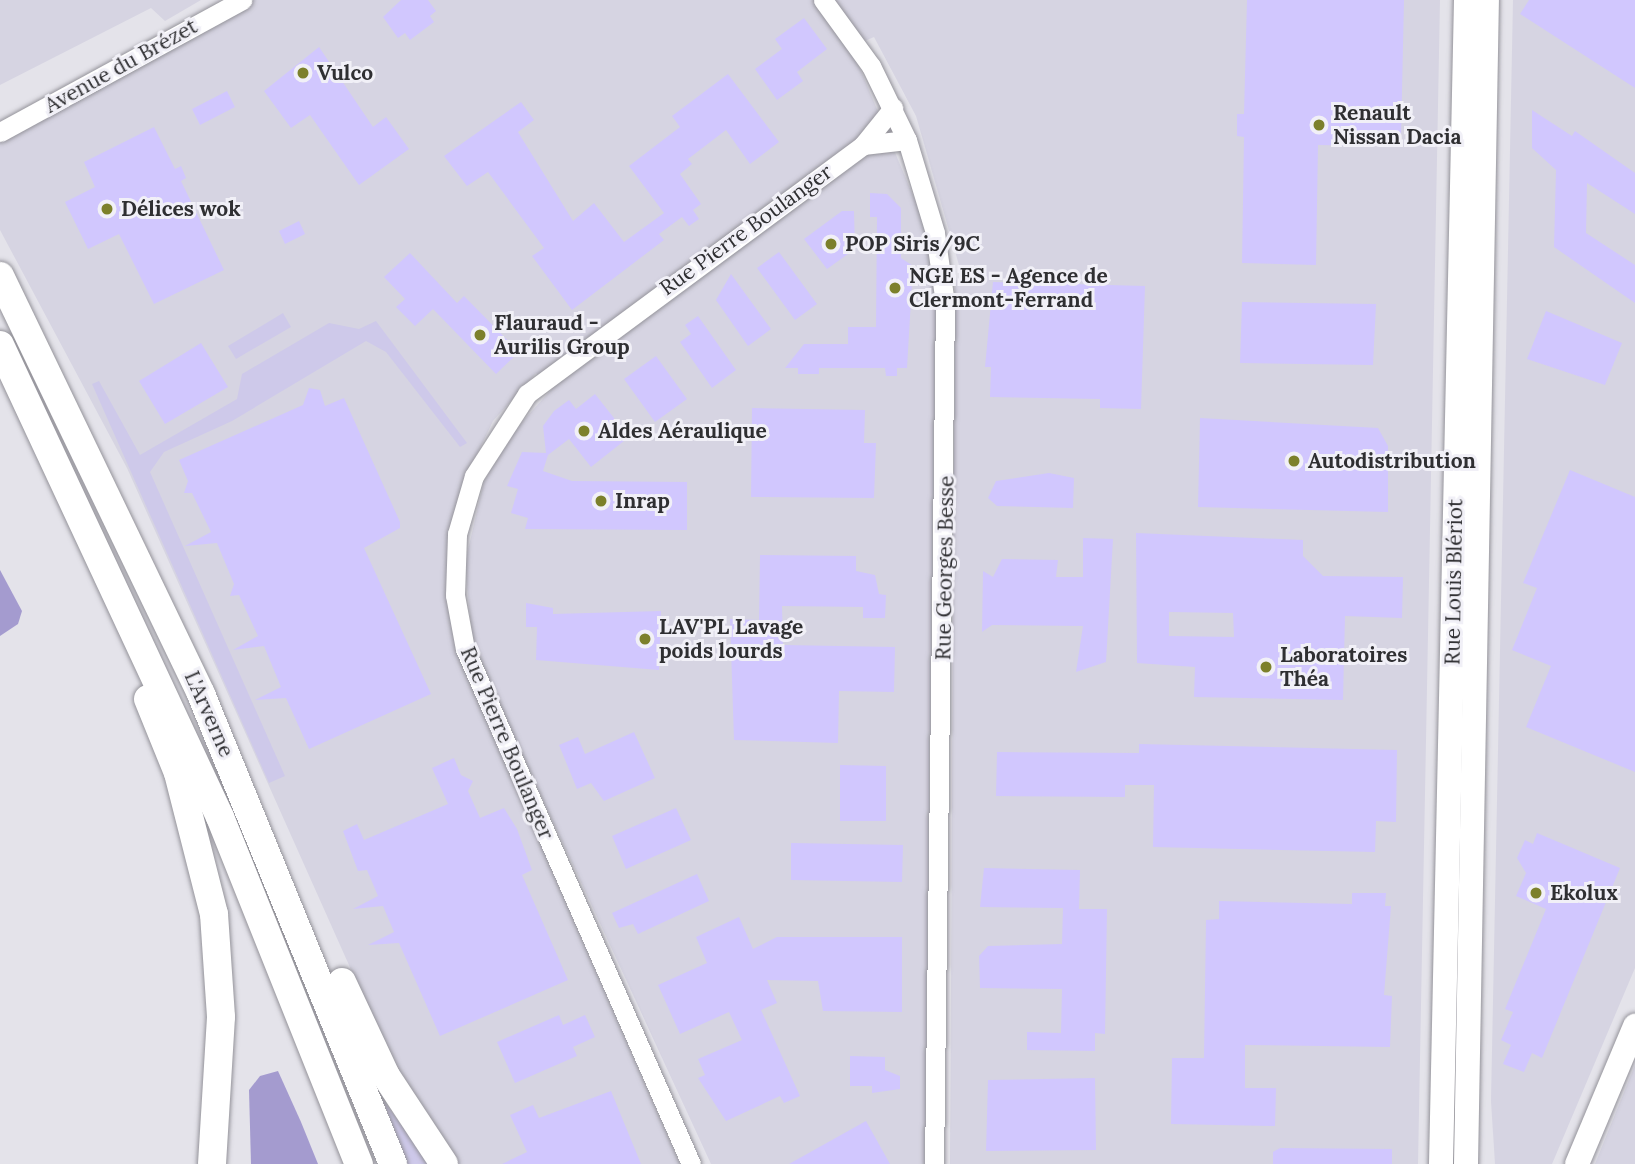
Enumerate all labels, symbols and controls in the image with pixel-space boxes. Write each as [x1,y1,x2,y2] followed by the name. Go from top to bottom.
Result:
[40,14,202,118] street label: Avenue du Brézet
[317,60,373,86] place label: Vulco
[295,65,311,81] marker: Vulco
[1333,100,1462,150] place label: Renault Nissan Dacia
[1311,117,1327,133] marker: Renault Nissan Dacia
[655,159,837,301] street label: Rue Pierre Boulanger
[121,196,241,222] place label: Délices wok
[99,201,115,217] marker: Délices wok
[845,231,980,257] place label: POP Siris/9C
[823,236,839,252] marker: POP Siris/9C
[909,263,1108,313] place label: NGE ES - Agence de Clermont-Ferrand
[887,280,903,296] marker: NGE ES - Agence de Clermont-Ferrand
[494,310,630,360] place label: Flauraud - Aurilis Group
[472,327,488,343] marker: Flauraud - Aurilis Group
[598,418,767,444] place label: Aldes Aéraulique
[576,423,592,439] marker: Aldes Aéraulique
[1308,448,1476,474] place label: Autodistribution
[1286,453,1302,469] marker: Autodistribution
[931,476,959,660] street label: Rue Georges Besse
[615,488,670,514] place label: Inrap
[593,493,609,509] marker: Inrap
[1440,499,1468,665] street label: Rue Louis Blériot
[659,614,803,664] place label: LAV'PL Lavage poids lourds
[637,631,653,647] marker: LAV'PL Lavage poids lourds
[1280,642,1407,692] place label: Laboratoires Théa
[455,643,559,843] street label: Rue Pierre Boulanger
[1258,659,1274,675] marker: Laboratoires Théa
[179,667,239,761] street label: L'Arverne
[1550,880,1618,906] place label: Ekolux
[1528,885,1544,901] marker: Ekolux

